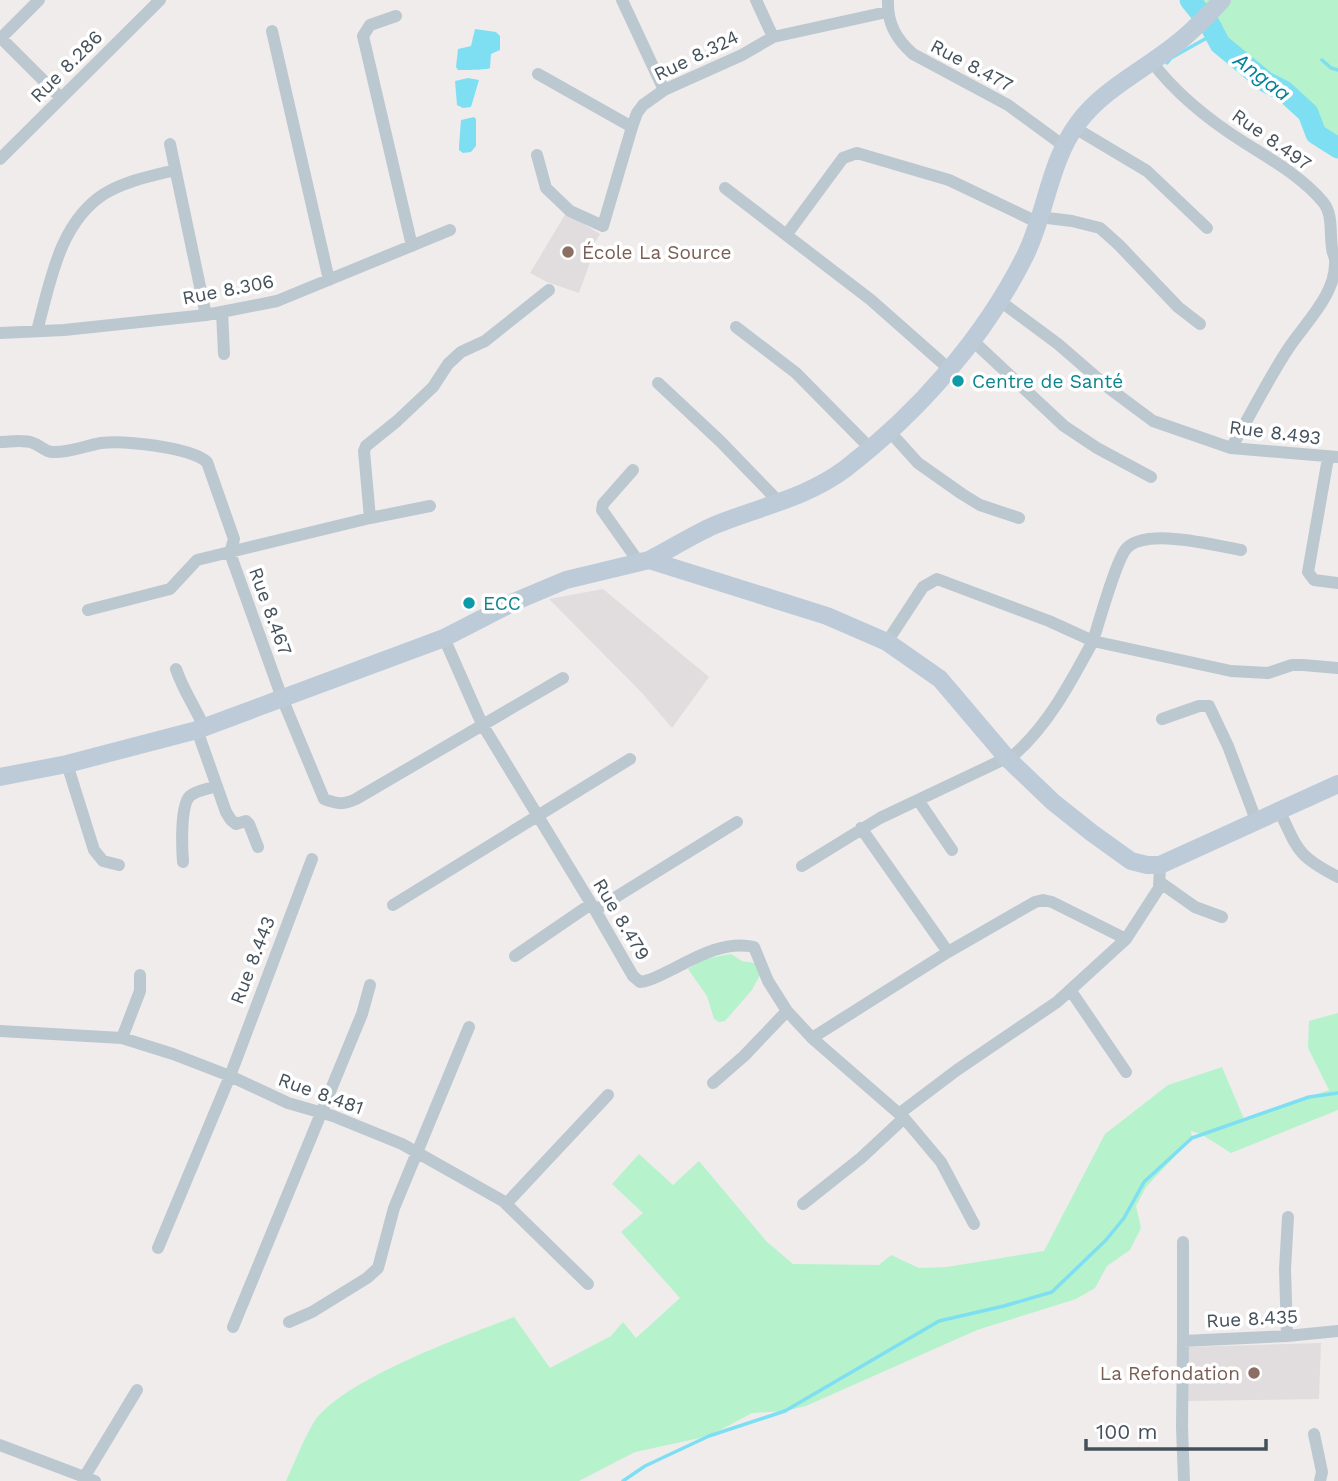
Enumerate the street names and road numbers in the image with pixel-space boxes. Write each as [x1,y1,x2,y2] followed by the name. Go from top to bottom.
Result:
[25,25,107,107] street label: Rue 8.286
[650,25,742,86] street label: Rue 8.324
[927,34,1017,97] street label: Rue 8.477
[1228,104,1316,175] street label: Rue 8.497
[180,269,276,310] street label: Rue 8.306
[1228,415,1322,450] street label: Rue 8.493
[244,564,297,658] street label: Rue 8.467
[588,874,655,964] street label: Rue 8.479
[225,913,280,1007] street label: Rue 8.443
[275,1067,367,1119] street label: Rue 8.481
[1206,1305,1299,1332] street label: Rue 8.435

